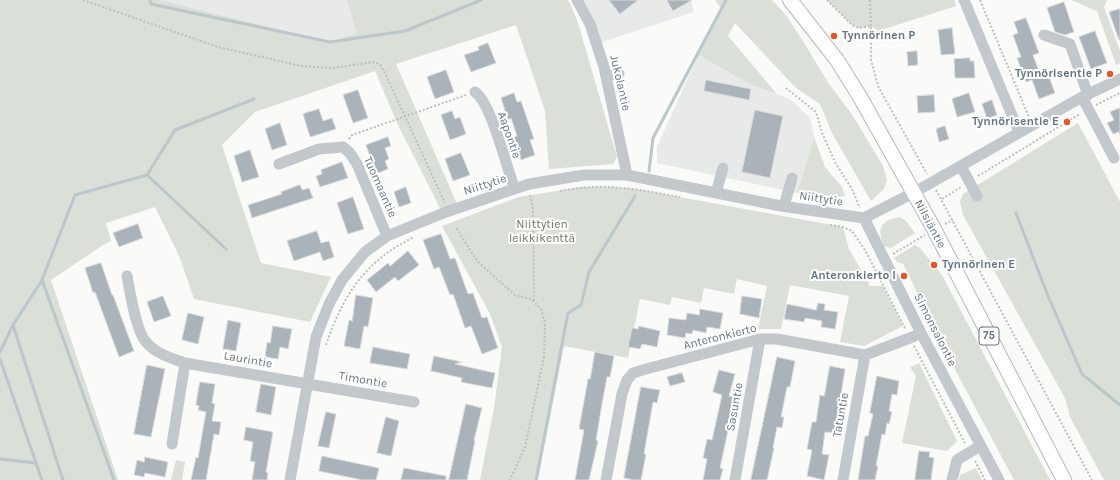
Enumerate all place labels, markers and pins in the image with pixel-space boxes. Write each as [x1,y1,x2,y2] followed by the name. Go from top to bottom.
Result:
[842,29,915,43] place label: Tynnörinen P
[829,31,839,41] marker: Tynnörinen P
[1015,67,1102,81] place label: Tynnörisentie P
[1105,69,1115,79] marker: Tynnörisentie P
[972,115,1059,129] place label: Tynnörisentie E
[1062,117,1072,127] marker: Tynnörisentie E
[942,258,1015,272] place label: Tynnörinen E
[929,260,939,270] marker: Tynnörinen E
[811,269,896,283] place label: Anteronkierto I
[899,271,909,281] marker: Anteronkierto I

